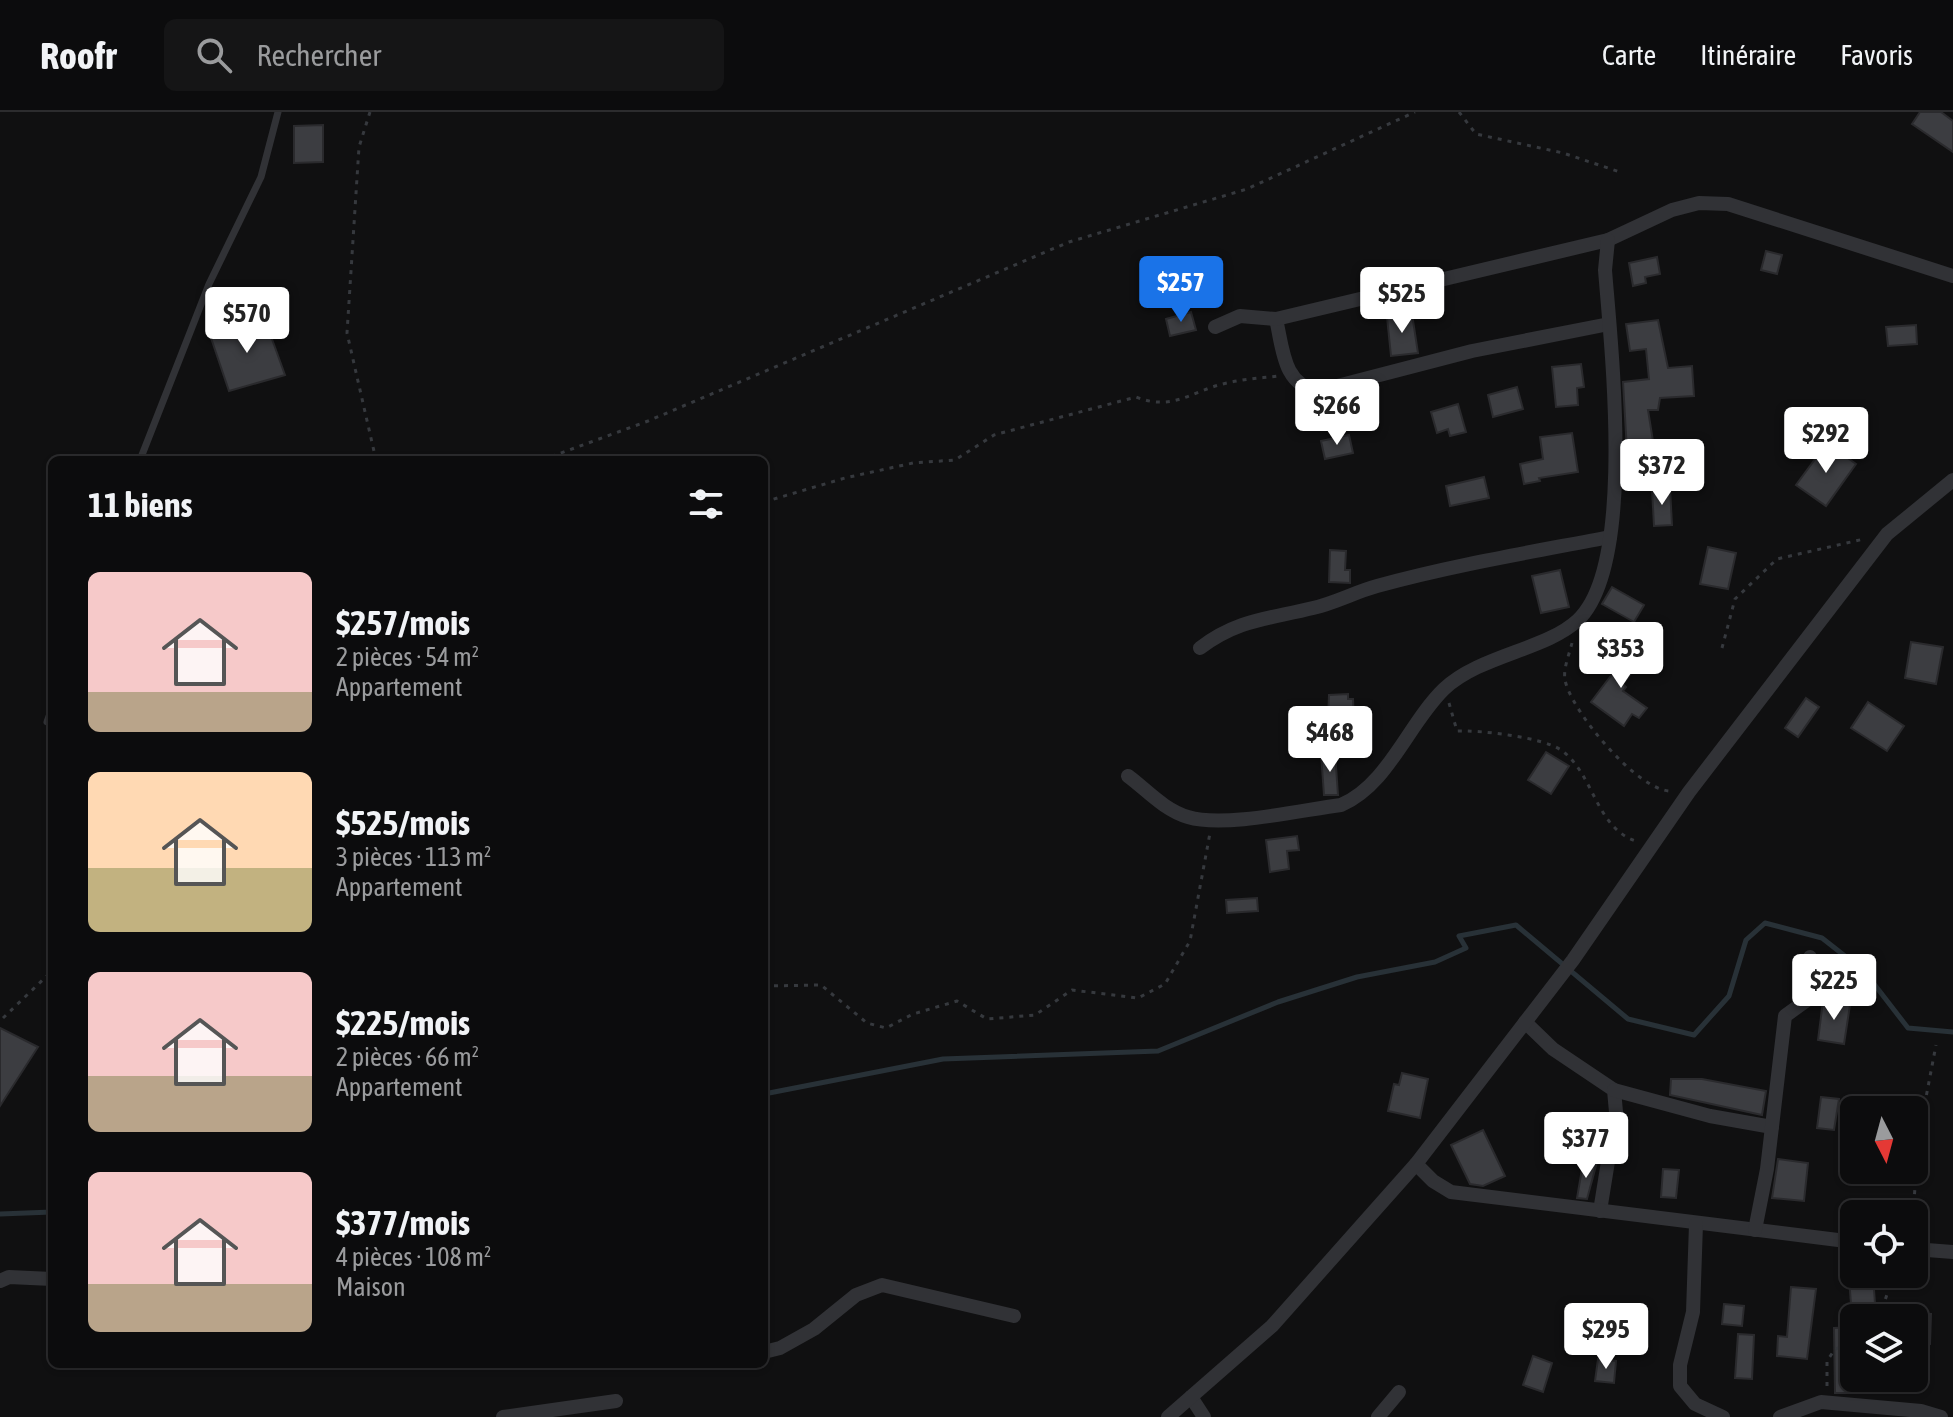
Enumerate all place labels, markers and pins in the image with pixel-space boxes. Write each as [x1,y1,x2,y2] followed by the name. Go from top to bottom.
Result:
[1134,256,1228,324] pin: $257
[1355,267,1449,335] pin: $525
[200,287,294,355] pin: $570
[1290,379,1384,447] pin: $266
[1779,407,1873,475] pin: $292
[1615,439,1709,507] pin: $372
[1574,622,1668,690] pin: $353
[1283,706,1377,774] pin: $468
[1787,954,1881,1022] pin: $225
[1539,1112,1633,1180] pin: $377
[1559,1303,1653,1371] pin: $295

